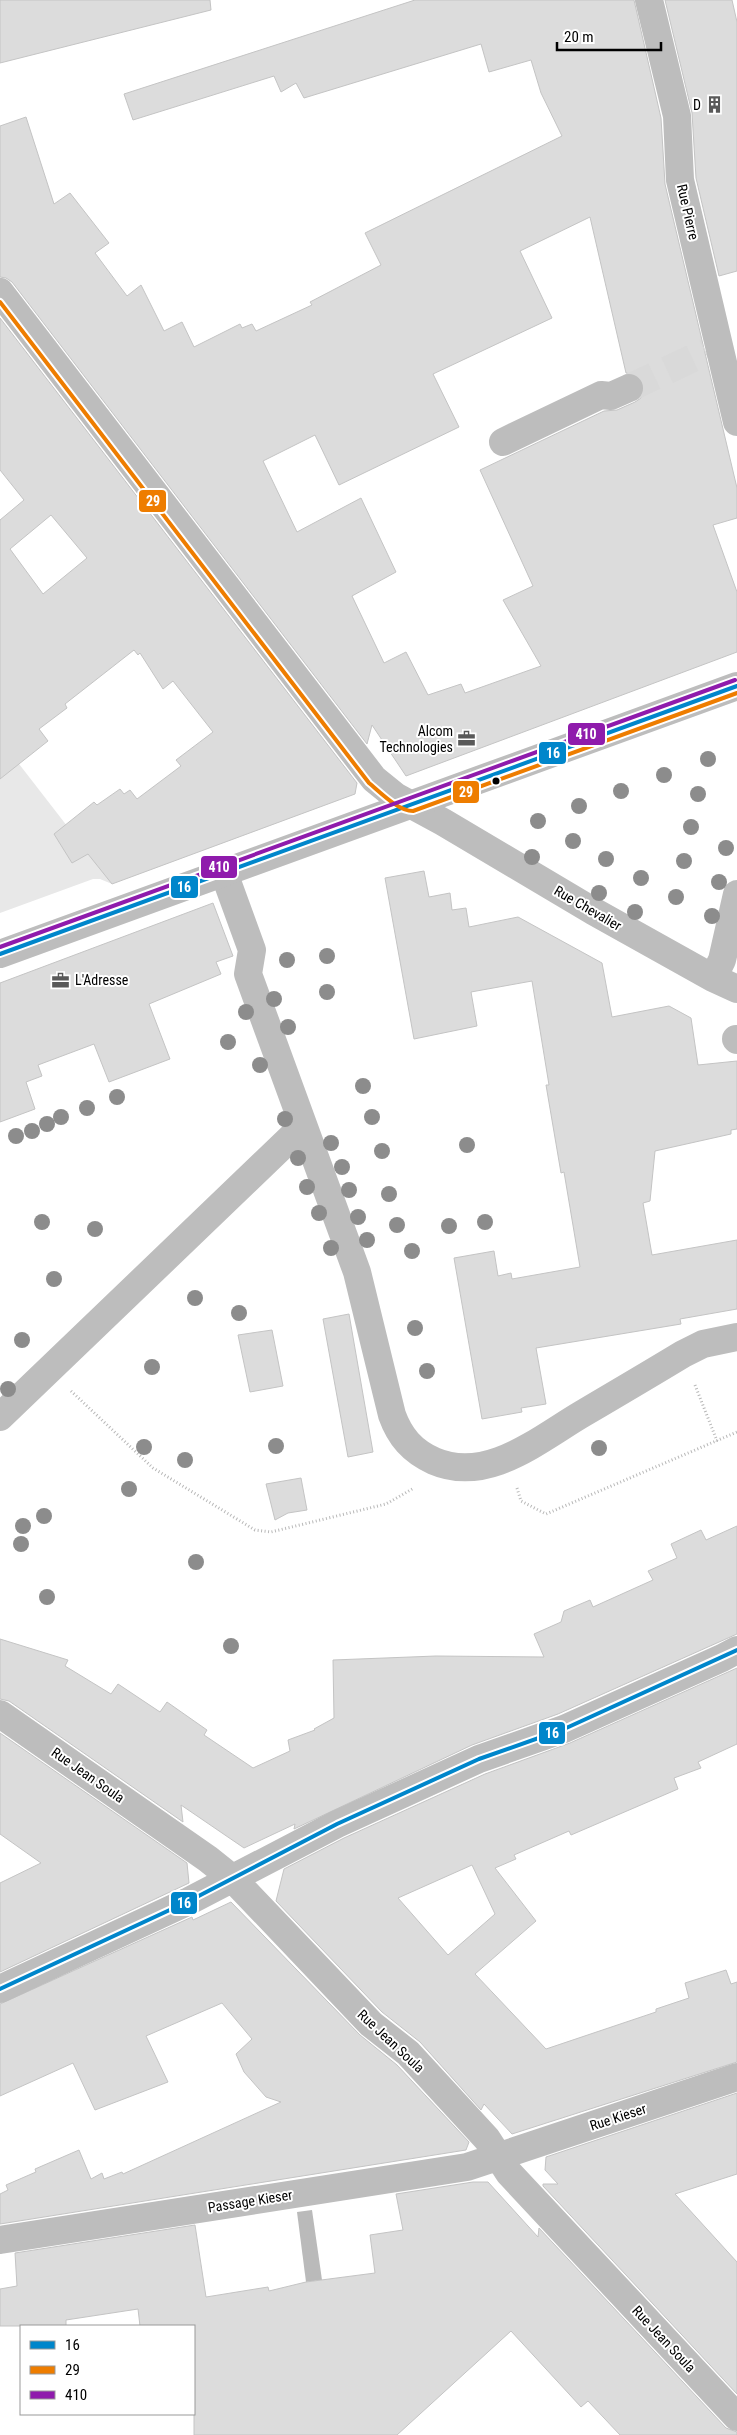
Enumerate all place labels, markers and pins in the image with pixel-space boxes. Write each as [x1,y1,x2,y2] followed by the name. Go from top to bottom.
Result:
[705,95,725,115] building icon: D
[693,97,701,113] place label: D
[379,723,453,755] place label: Alcom Technologies
[457,729,477,749] office icon: Alcom Technologies
[491,776,501,786] unlabelled marker
[51,970,71,990] office icon: L'Adresse
[75,972,129,988] place label: L'Adresse

